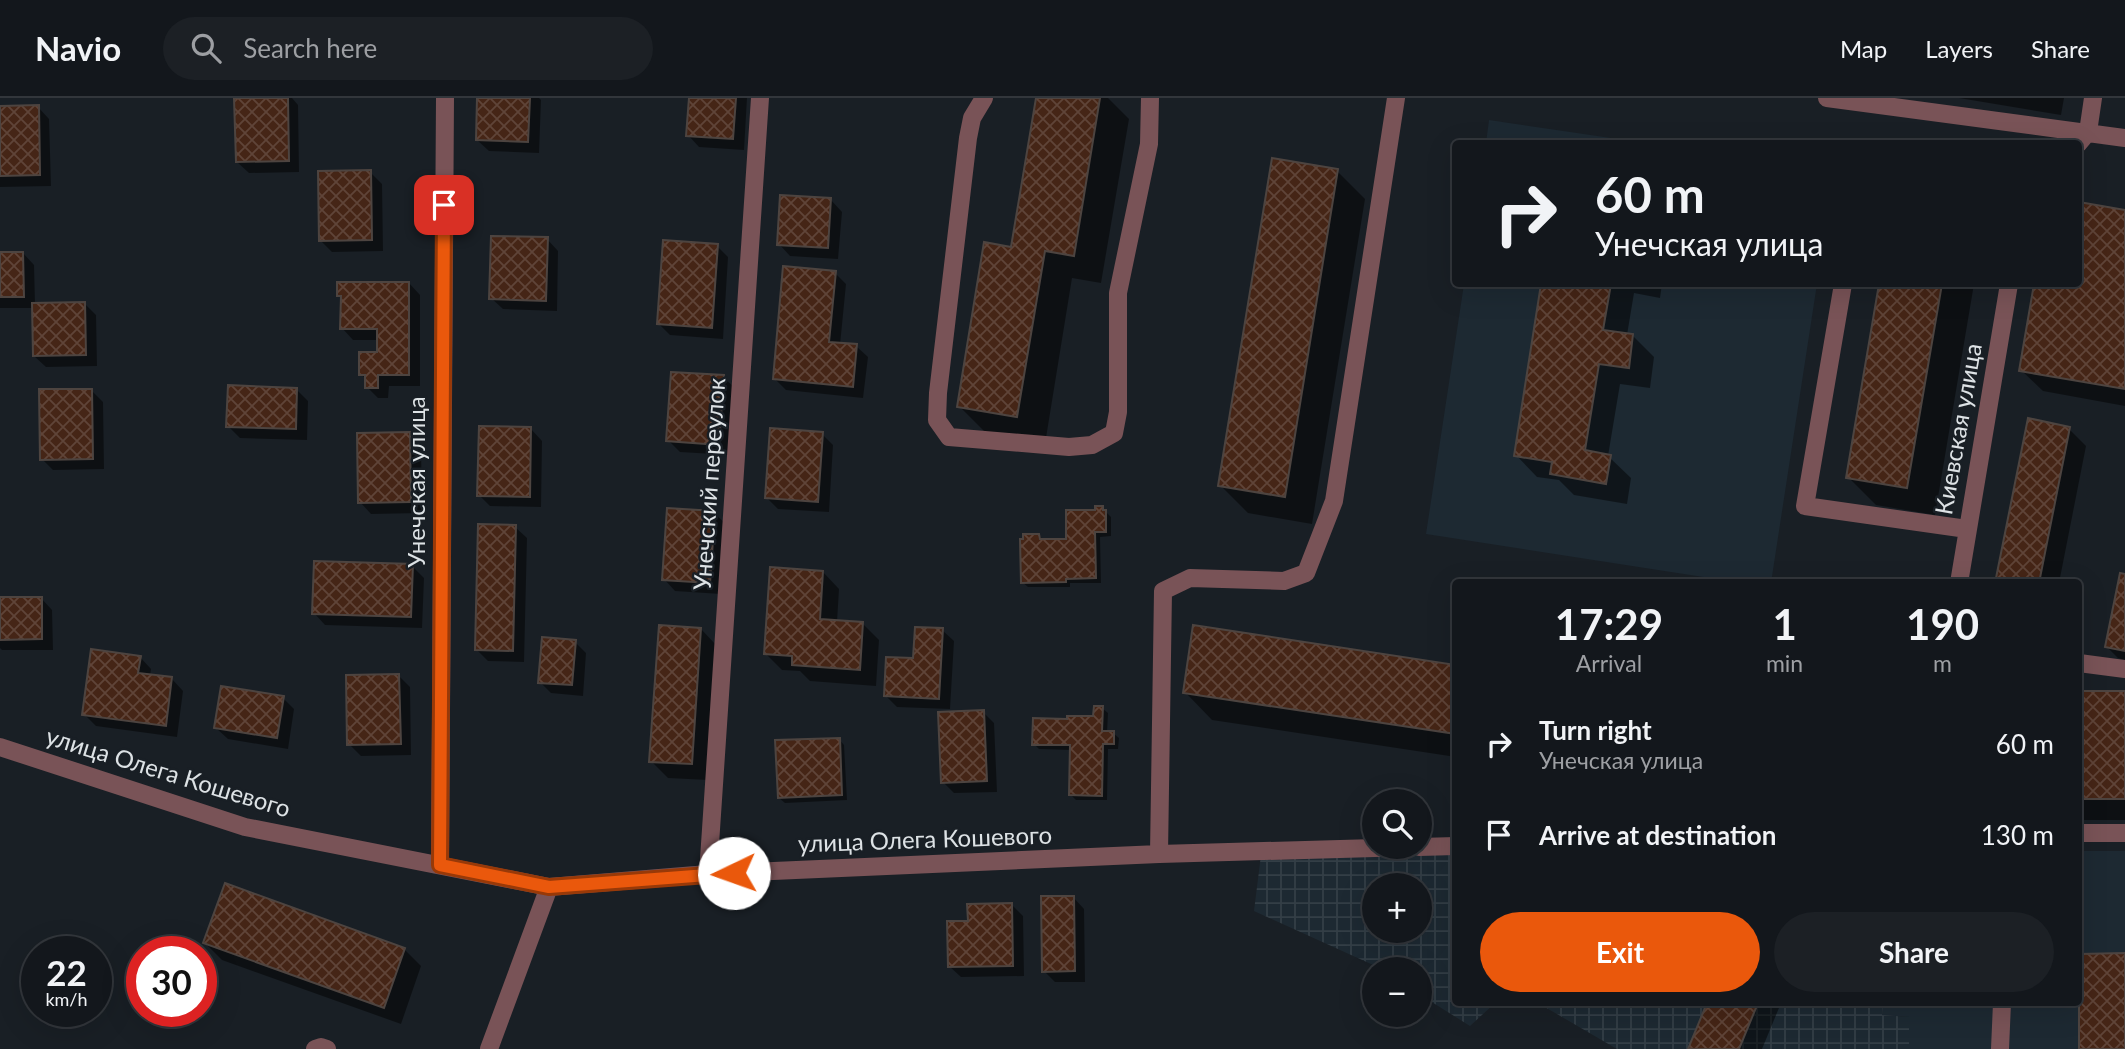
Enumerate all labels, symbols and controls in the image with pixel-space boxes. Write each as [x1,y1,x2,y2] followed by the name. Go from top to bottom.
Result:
[163,17,653,80] search box
[35,28,121,68] text: Navio
[187,29,225,67] icon: search
[243,32,377,64] text: Search here
[1840,34,1887,63] text: Map
[1925,34,1993,63] text: Layers
[2031,34,2090,63] text: Share
[1595,165,1705,223] text: 60 m
[1480,168,1571,259] icon: right
[414,175,474,235] pin
[425,186,463,224] icon: arrive
[1595,224,1823,263] text: Унечская улица
[1928,341,1987,517] street label: Киевская улица
[687,376,730,591] street label: Унечский переулок
[401,396,430,568] street label: Унечская улица
[1555,599,1663,649] text: 17:29
[1772,599,1797,649] text: 1
[1906,599,1979,649] text: 190
[1576,649,1642,677] text: Arrival
[1766,649,1803,677] text: min
[1933,649,1952,677] text: m
[1539,714,1652,746] text: Turn right
[43,721,294,823] street label: улица Олега Кошевого
[1480,725,1518,763] icon: right
[1996,728,2054,760] text: 60 m
[1539,746,1703,774] text: Унечская улица
[1362,789,1432,1027] map controls
[1362,789,1432,859] button: search
[1480,816,1518,854] icon: arrive
[1539,819,1776,851] text: Arrive at destination
[1981,819,2054,851] text: 130 m
[797,820,1052,857] street label: улица Олега Кошевого
[697,836,771,910] position arrow
[1362,873,1432,943] button: +
[1480,912,1760,992] button: Exit
[1774,912,2054,992] button: Share
[126,936,217,1027] speed limit sign: 30
[46,951,87,993] text: 22
[1362,957,1432,1027] button: −
[45,988,88,1010] text: km/h

